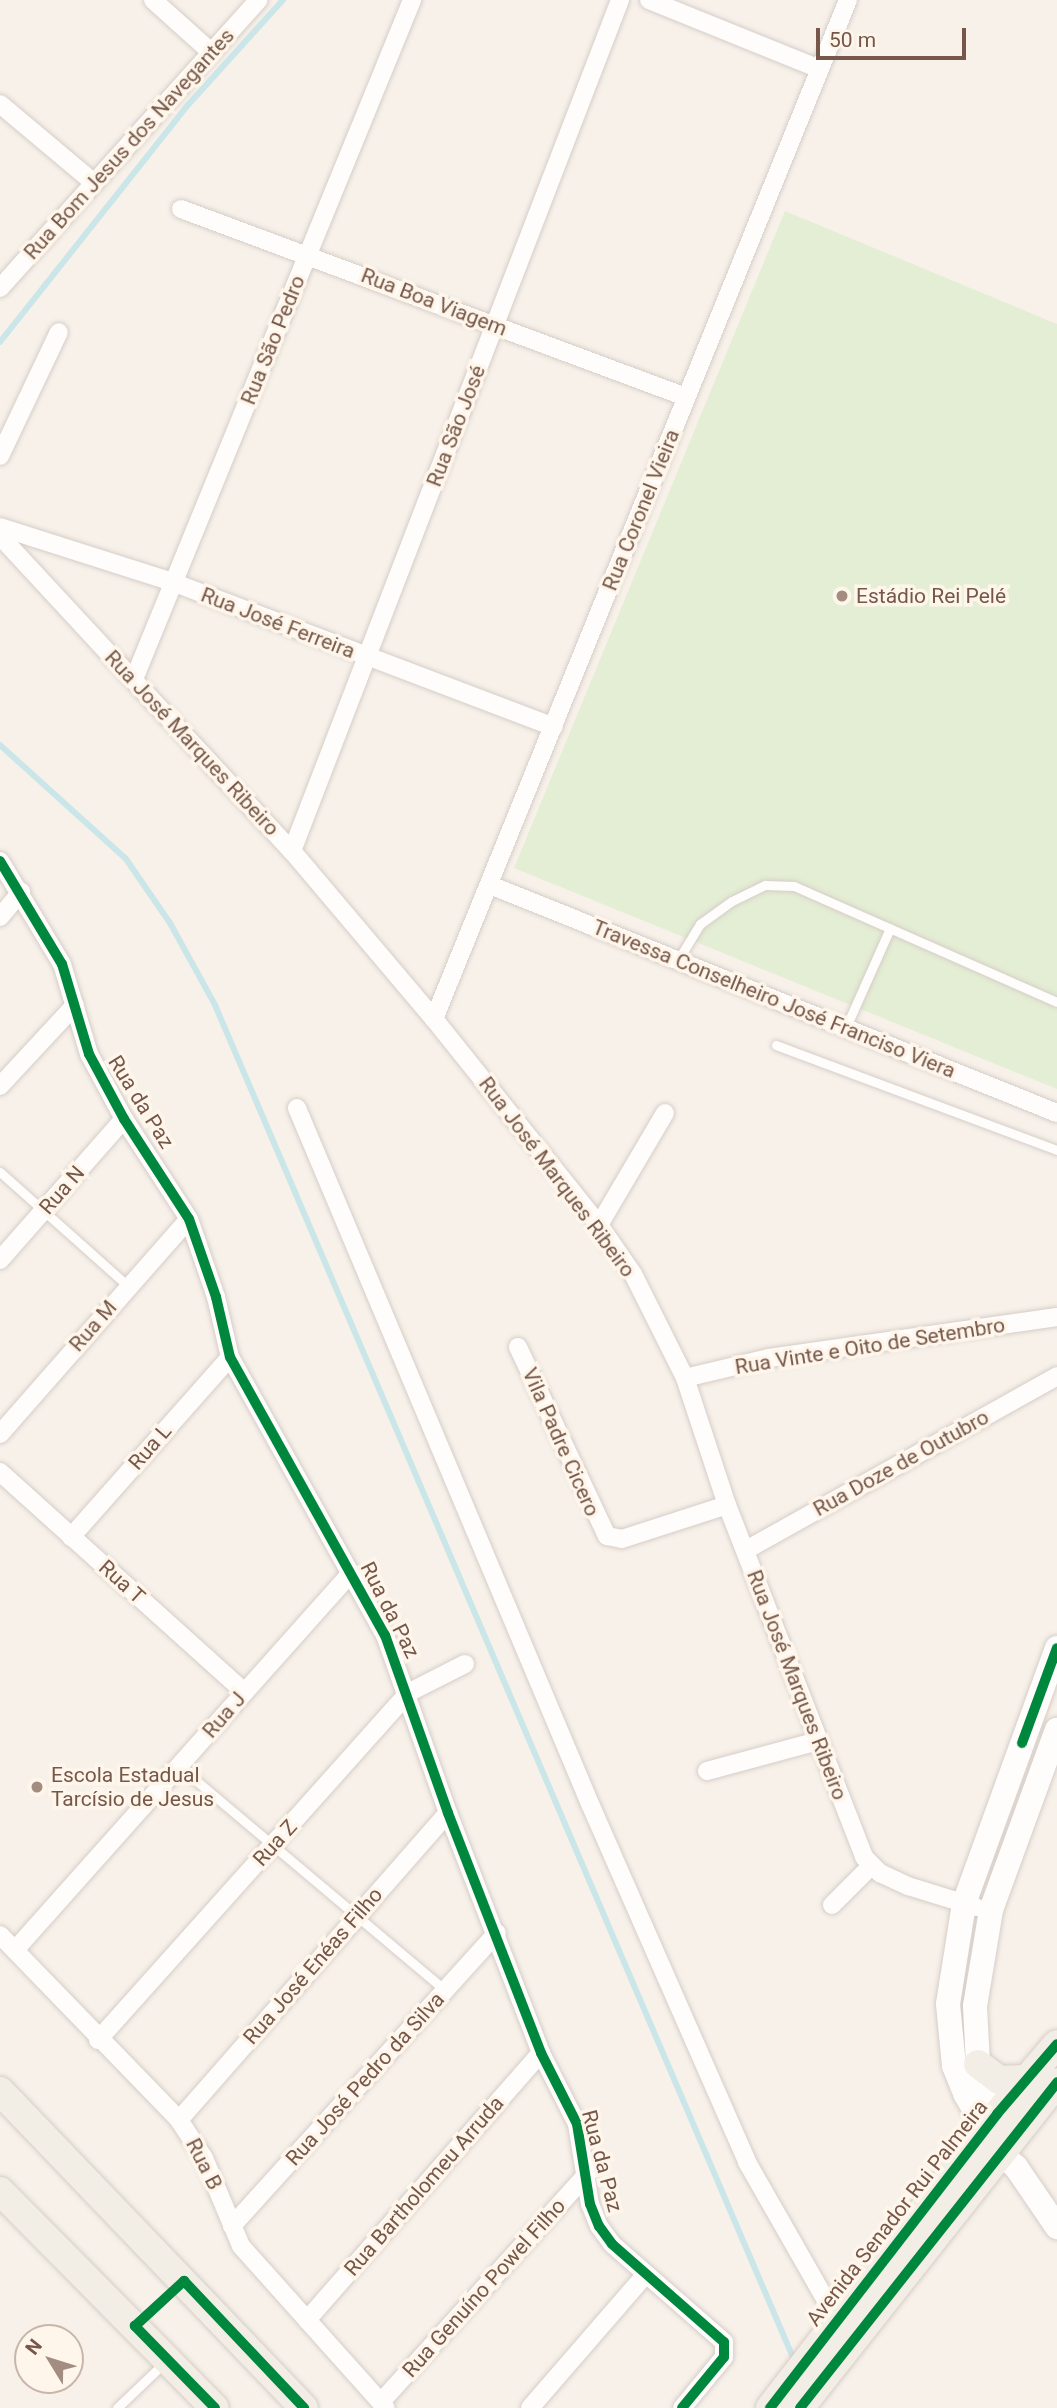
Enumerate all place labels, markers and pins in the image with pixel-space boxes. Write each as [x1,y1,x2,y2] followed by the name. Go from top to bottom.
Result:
[856,583,1006,609] place label: Estádio Rei Pelé
[834,588,850,604] marker: Estádio Rei Pelé
[51,1762,214,1812] place label: Escola Estadual Tarcísio de Jesus
[29,1779,45,1795] marker: Escola Estadual Tarcísio de Jesus

